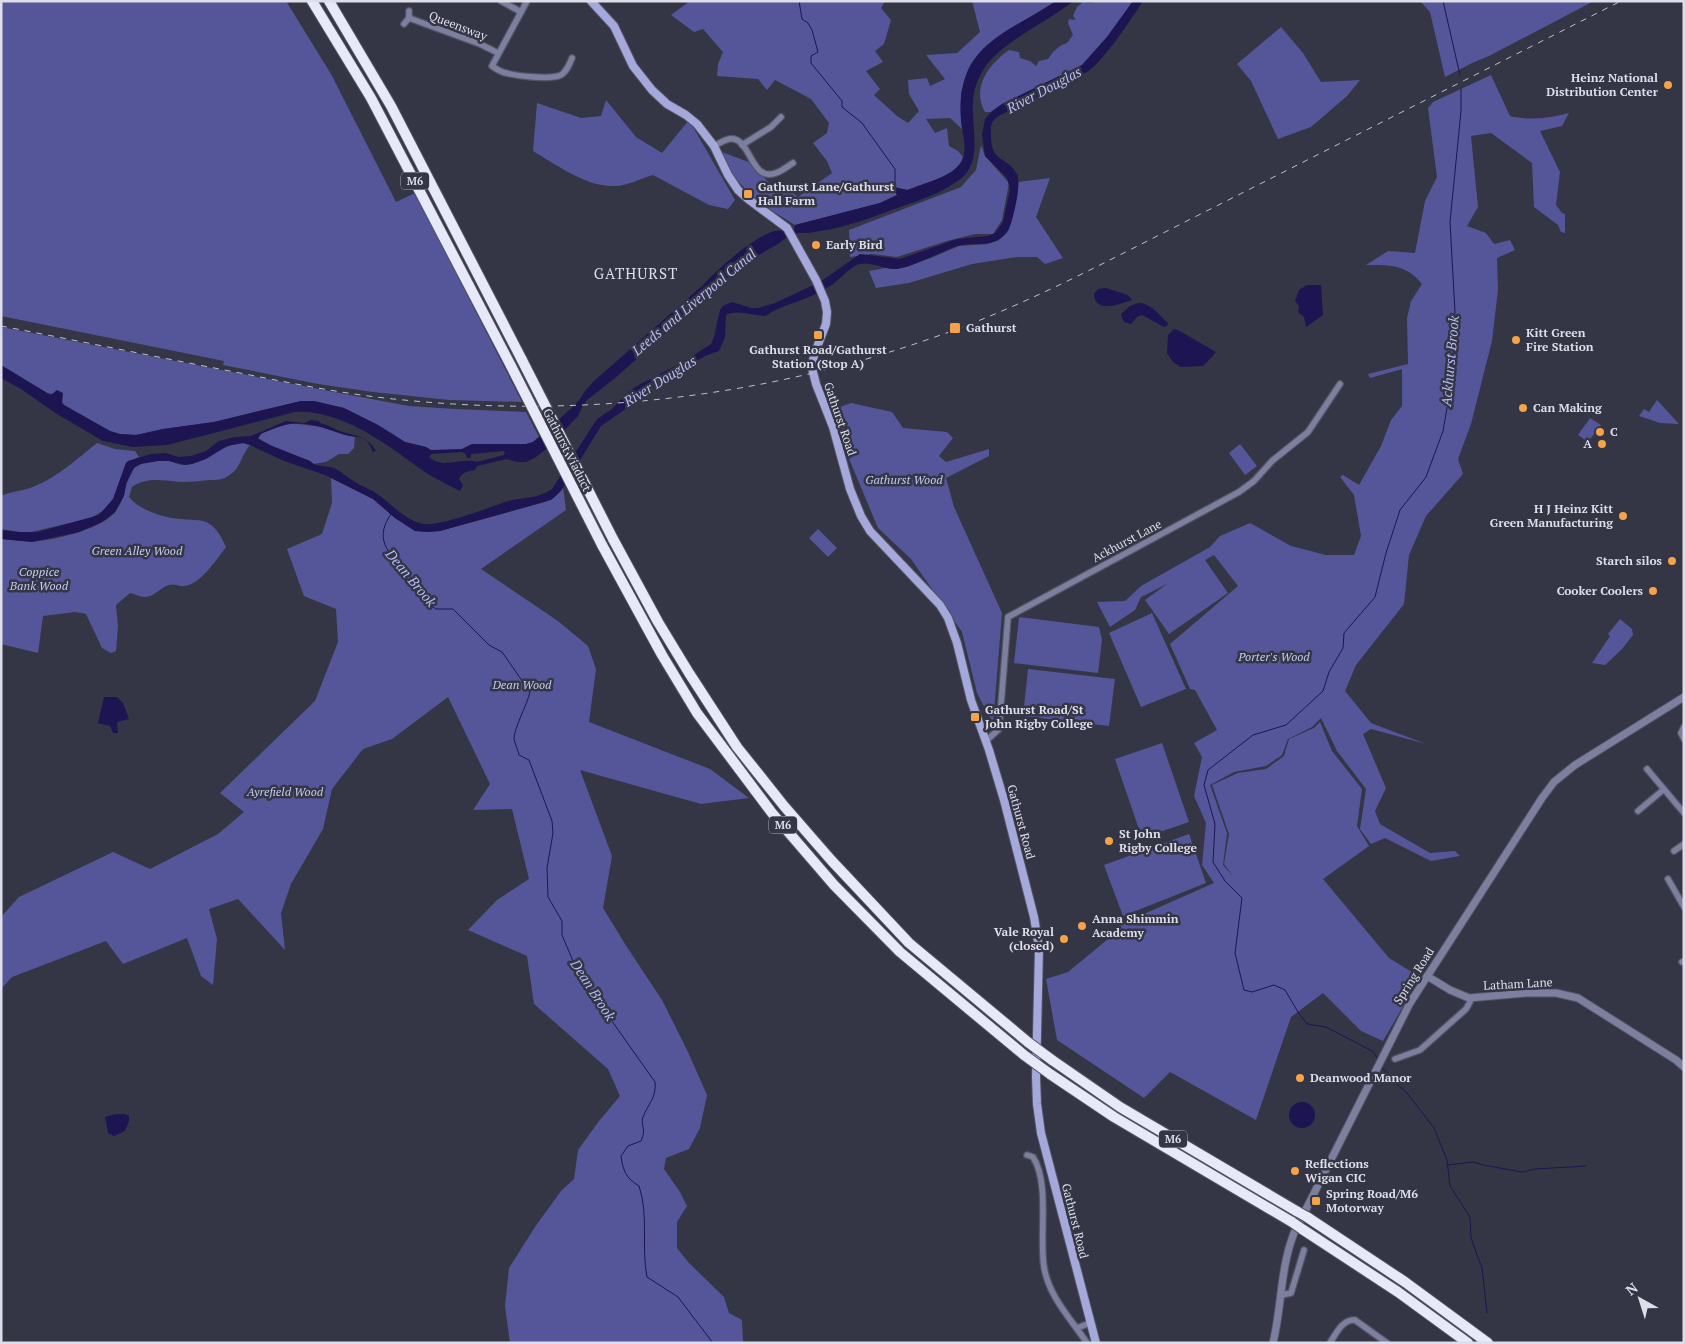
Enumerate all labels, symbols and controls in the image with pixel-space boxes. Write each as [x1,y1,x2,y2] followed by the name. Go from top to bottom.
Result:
[427,8,490,44] street label: Queensway
[1002,62,1085,118] water label: River Douglas
[1546,70,1659,99] place label: Heinz National Distribution Center
[1662,79,1674,91] marker: Heinz National Distribution Center
[401,172,429,190] road number: M6
[758,179,894,208] place label: Gathurst Lane/Gathurst Hall Farm
[742,188,754,200] marker: Gathurst Lane/Gathurst Hall Farm
[826,237,884,252] place label: Early Bird
[810,239,822,251] marker: Early Bird
[627,244,760,360] water label: Leeds and Liverpool Canal
[594,263,678,283] district label: GATHURST
[1436,314,1463,408] water label: Ackhurst Brook
[966,320,1017,335] place label: Gathurst
[948,321,962,335] marker: Gathurst
[1526,325,1594,354] place label: Kitt Green Fire Station
[812,329,824,341] marker: Gathurst Road/Gathurst Station (Stop A)
[1510,334,1522,346] marker: Kitt Green Fire Station
[749,342,887,371] place label: Gathurst Road/Gathurst Station (Stop A)
[619,351,700,411] water label: River Douglas
[821,380,860,458] street label: Gathurst Road
[1533,400,1602,415] place label: Can Making
[1517,402,1529,414] marker: Can Making
[540,406,595,494] street label: Gathurst Viaduct
[1610,424,1618,439] place label: C
[1594,426,1606,438] marker: C
[1583,436,1592,451] place label: A
[1596,438,1608,450] marker: A
[865,472,943,487] park label: Gathurst Wood
[1490,501,1613,530] place label: H J Heinz Kitt Green Manufacturing
[1617,510,1629,522] marker: H J Heinz Kitt Green Manufacturing
[1089,516,1164,565] street label: Ackhurst Lane
[92,543,183,558] park label: Green Alley Wood
[381,544,441,611] water label: Dean Brook
[1596,553,1663,568] place label: Starch silos
[1666,555,1678,567] marker: Starch silos
[9,564,69,593] park label: Coppice Bank Wood
[1557,583,1644,598] place label: Cooker Coolers
[1647,585,1659,597] marker: Cooker Coolers
[1237,649,1310,664] park label: Porter's Wood
[491,677,552,692] park label: Dean Wood
[985,702,1094,731] place label: Gathurst Road/St John Rigby College
[969,711,981,723] marker: Gathurst Road/St John Rigby College
[1004,783,1039,861] street label: Gathurst Road
[246,784,324,799] park label: Ayrefield Wood
[769,816,797,834] road number: M6
[1119,826,1197,855] place label: St John Rigby College
[1103,835,1115,847] marker: St John Rigby College
[1092,911,1179,940] place label: Anna Shimmin Academy
[1076,920,1088,932] marker: Anna Shimmin Academy
[994,924,1054,953] place label: Vale Royal (closed)
[1058,933,1070,945] marker: Vale Royal (closed)
[1390,944,1437,1007] street label: Spring Road
[566,955,620,1024] water label: Dean Brook
[1483,974,1553,993] street label: Latham Lane
[1310,1070,1412,1085] place label: Deanwood Manor
[1294,1072,1306,1084] marker: Deanwood Manor
[1159,1130,1187,1148] road number: M6
[1305,1156,1369,1185] place label: Reflections Wigan CIC
[1289,1165,1301,1177] marker: Reflections Wigan CIC
[1059,1182,1092,1260] street label: Gathurst Road
[1326,1186,1418,1215] place label: Spring Road/M6 Motorway
[1310,1195,1322,1207] marker: Spring Road/M6 Motorway
[1615,1274,1665,1324] north arrow
[1621,1278,1642,1299] text: N

